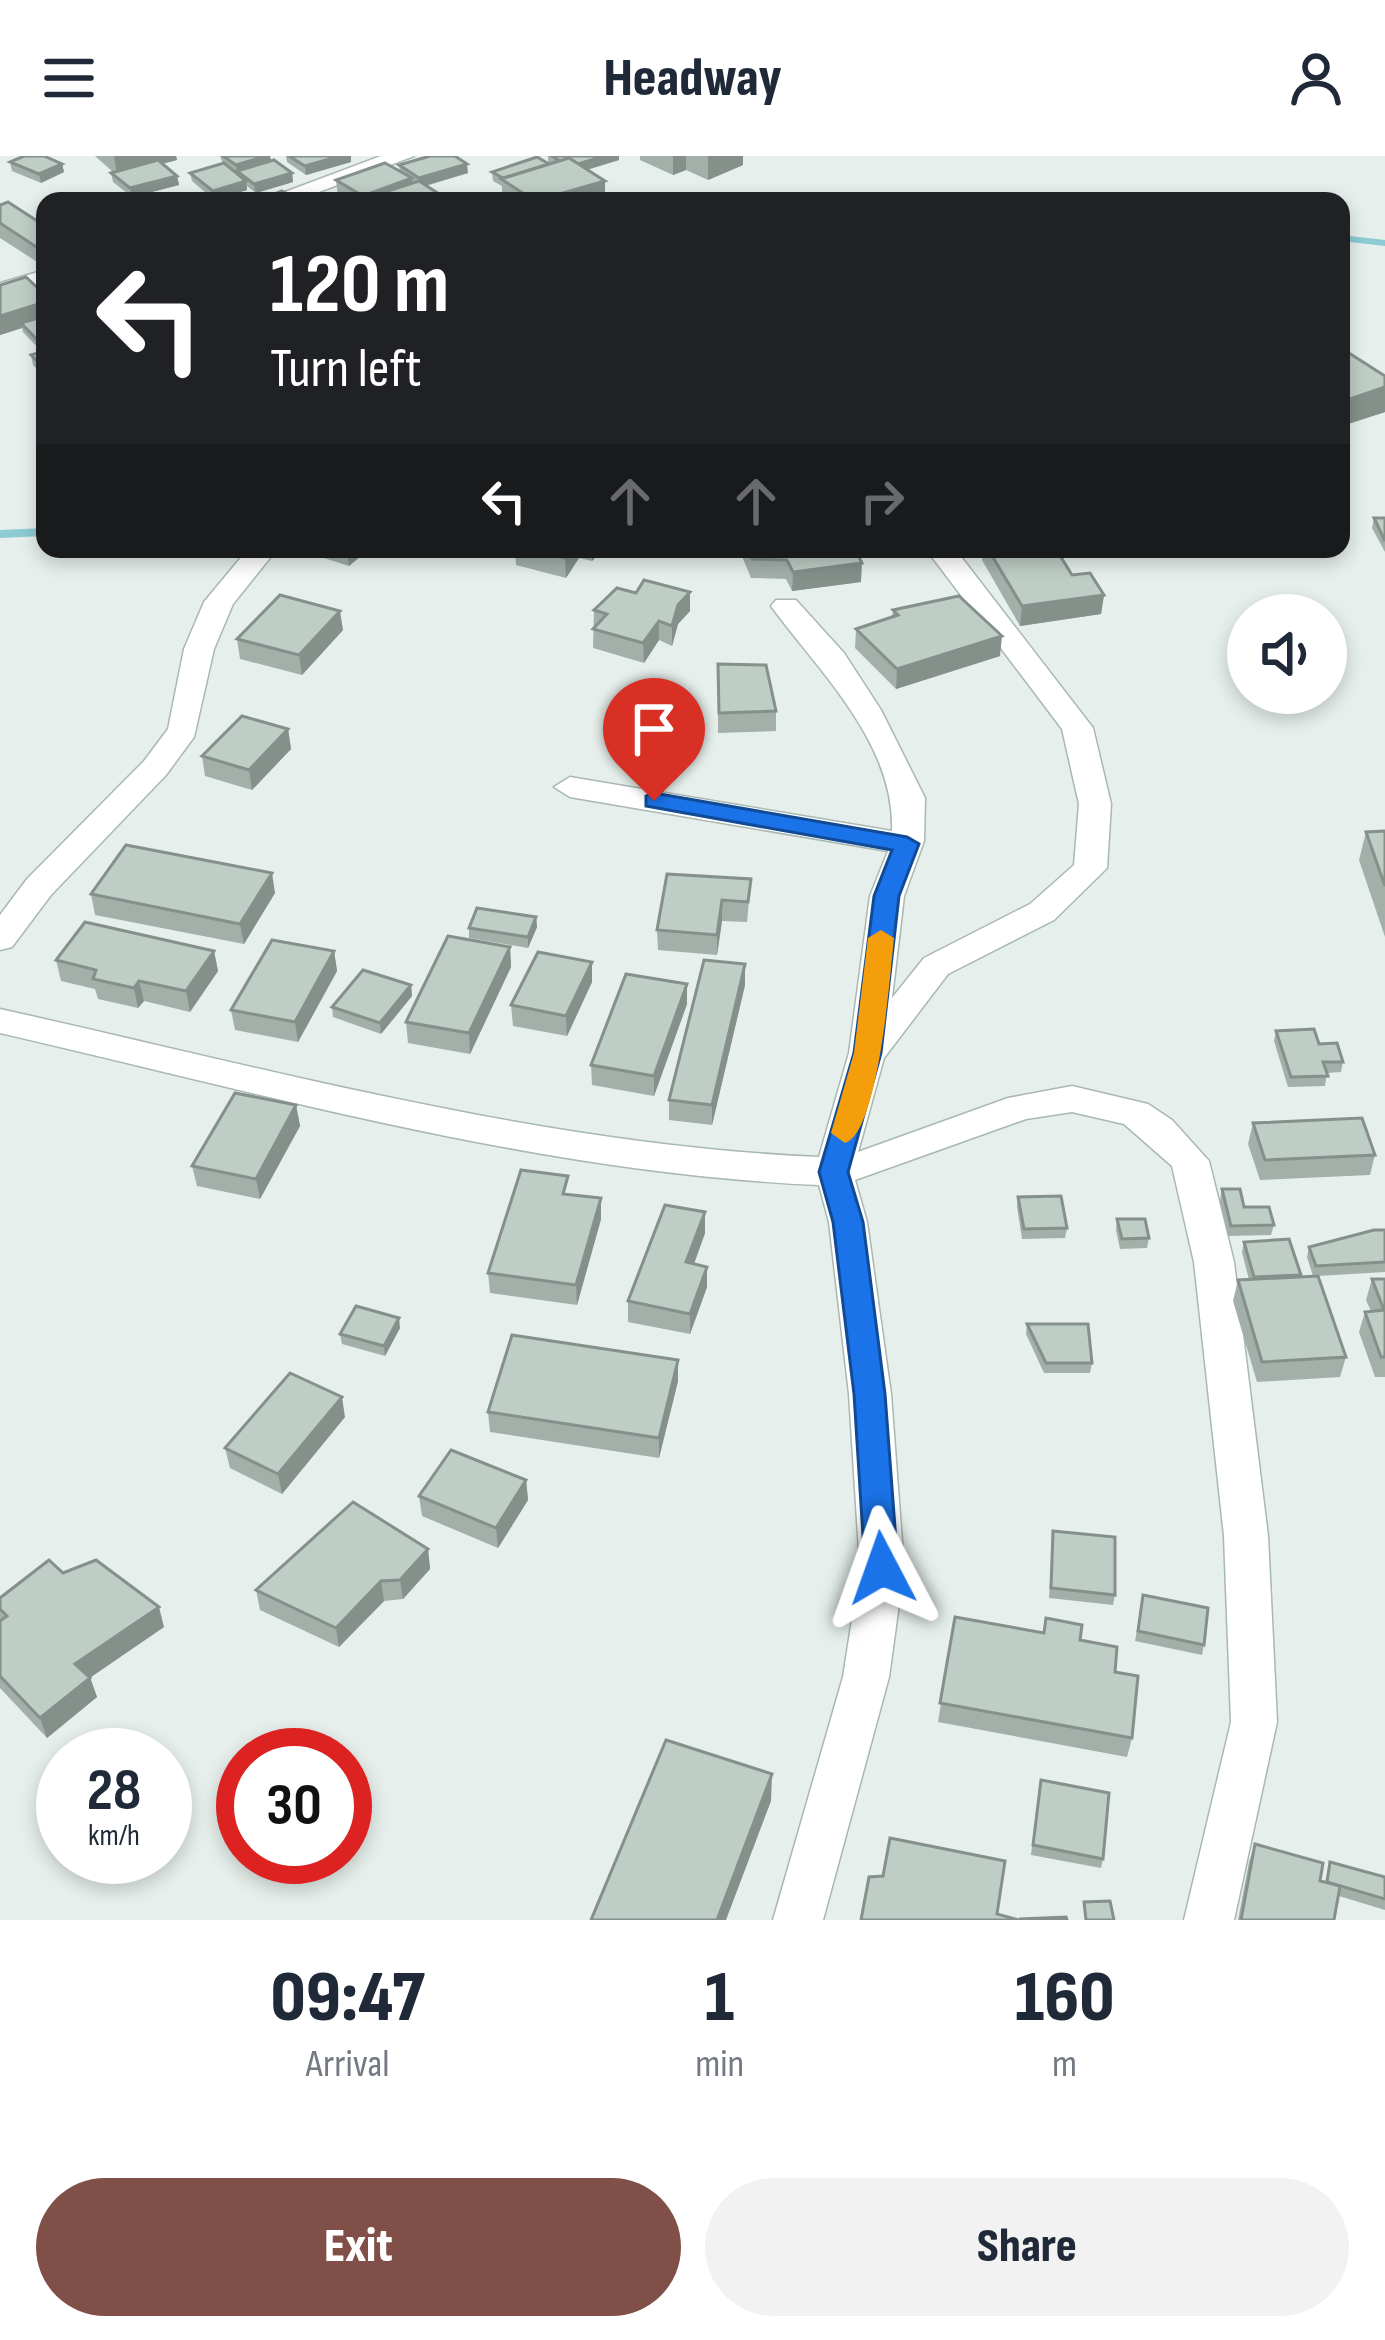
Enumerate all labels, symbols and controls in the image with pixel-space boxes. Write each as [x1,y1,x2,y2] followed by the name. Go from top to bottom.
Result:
[36,45,102,111] icon: menu
[1283,45,1349,111] icon: person
[603,46,782,111] text: Headway
[270,235,449,336] text: 120 m
[72,240,228,396] icon: left
[270,337,422,402] text: Turn left
[471,468,537,534] icon: left
[597,468,663,534] icon: ahead
[723,468,789,534] icon: ahead
[849,468,915,534] icon: right
[1227,594,1347,714] map controls
[1227,594,1347,714] button: sound
[603,678,705,801] pin
[621,696,687,762] icon: arrive
[819,1505,945,1631] position arrow
[216,1728,372,1884] speed limit sign: 30
[87,1755,141,1827] text: 28
[88,1818,140,1854] text: km/h
[271,1955,425,2042] text: 09:47
[705,1955,734,2042] text: 1
[1015,1955,1114,2042] text: 160
[306,2041,390,2088] text: Arrival
[695,2041,744,2088] text: min
[1052,2041,1077,2088] text: m
[36,2178,681,2316] button: Exit
[705,2178,1349,2316] button: Share

